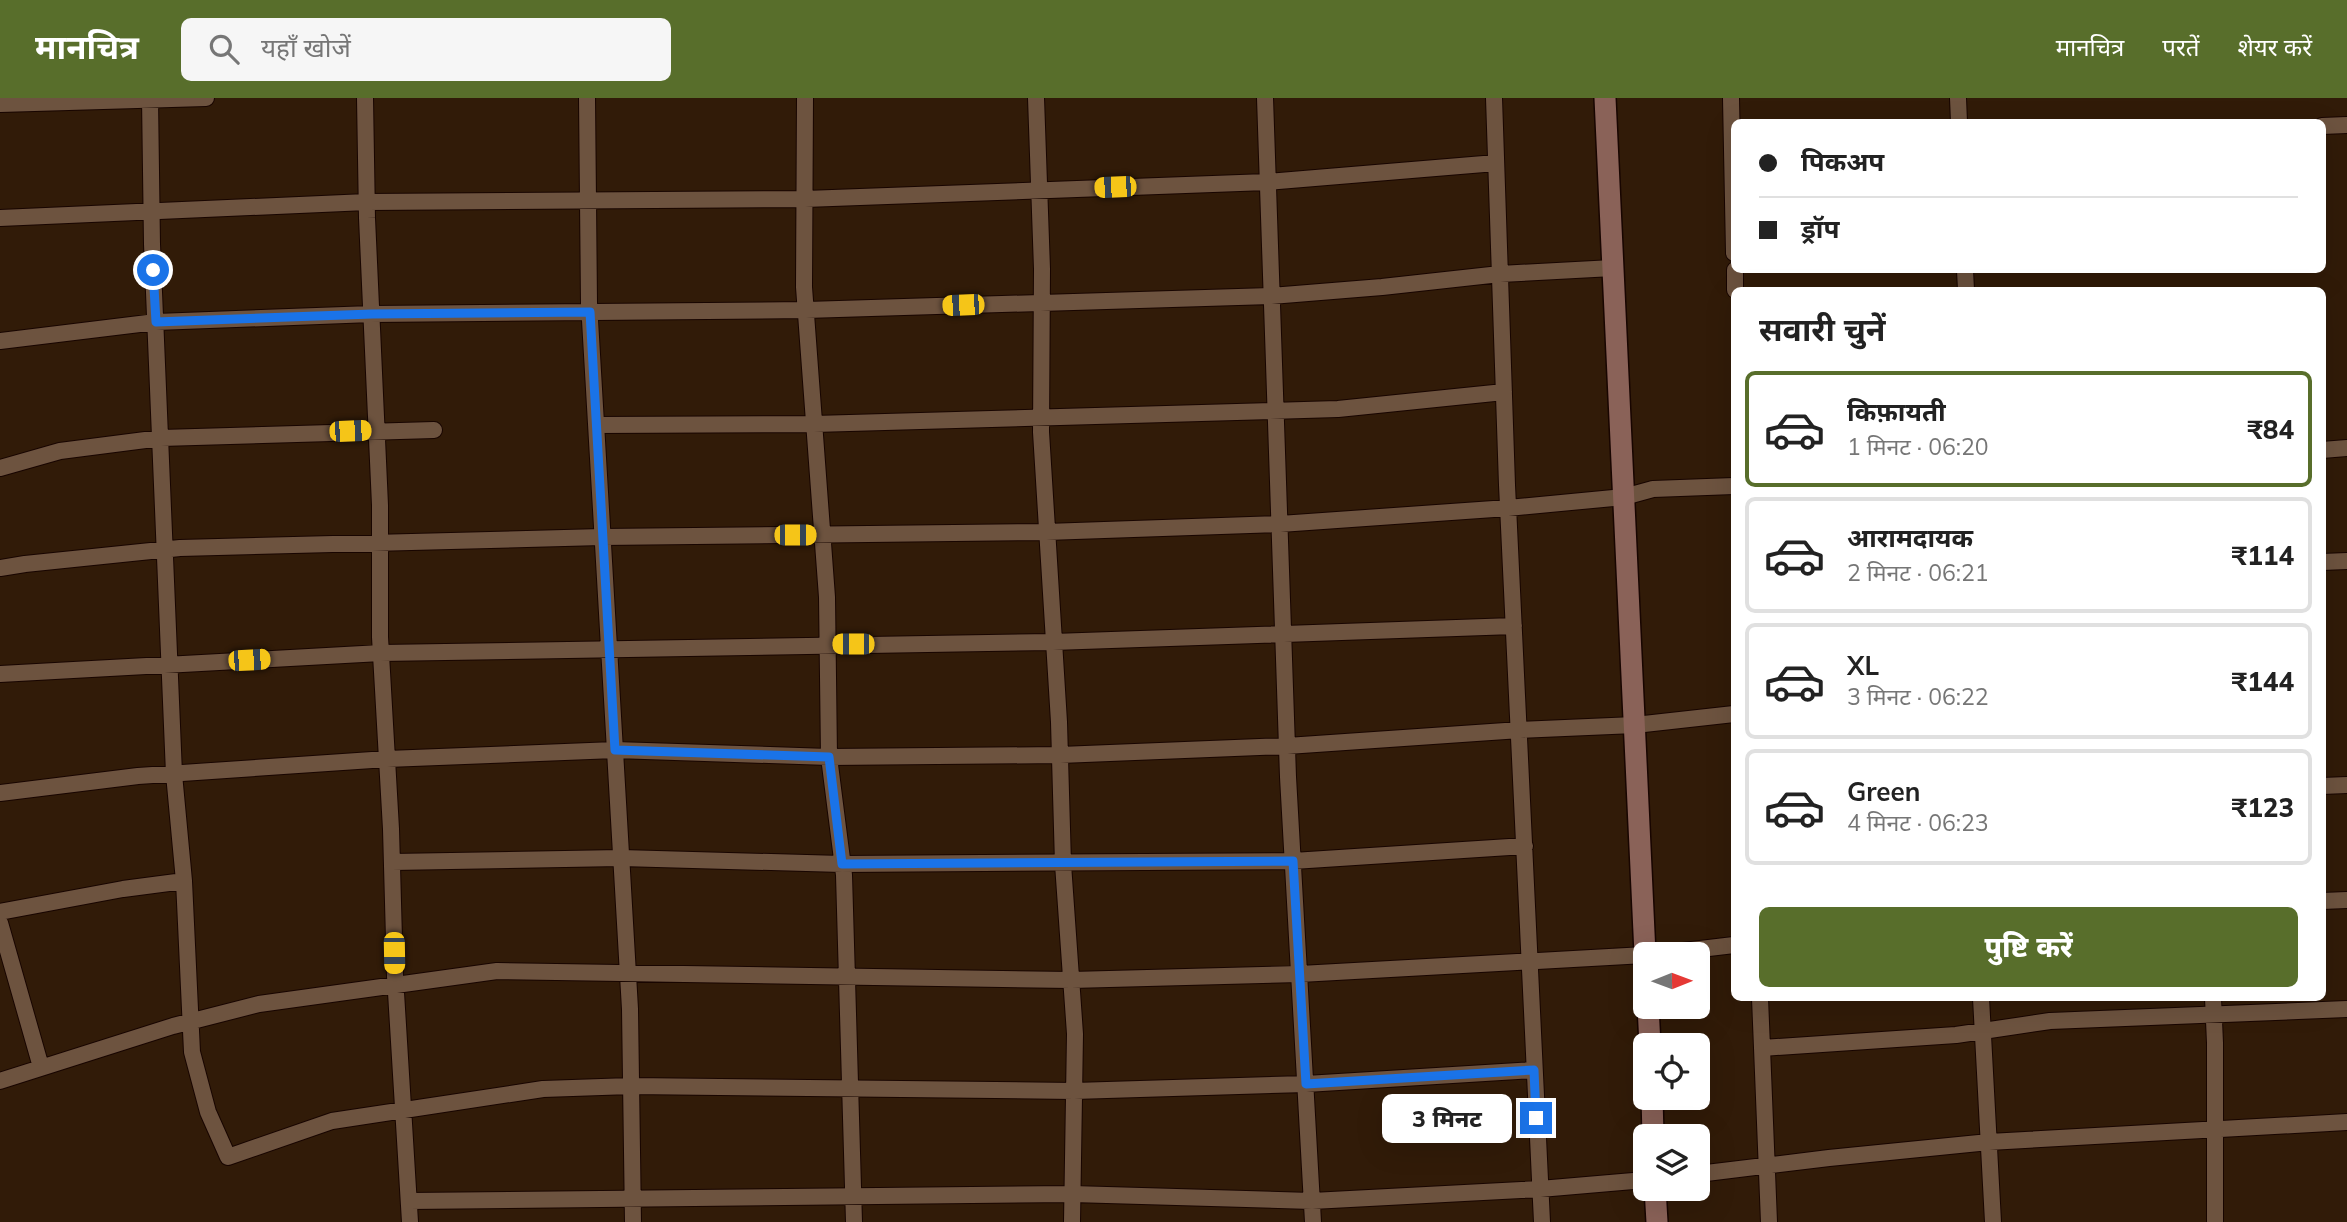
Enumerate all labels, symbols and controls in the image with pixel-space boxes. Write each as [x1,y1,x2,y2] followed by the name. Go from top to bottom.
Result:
[181,18,671,81] search box
[35,26,139,67] text: मानचित्र
[205,30,243,68] icon: search
[261,31,351,64] text: यहाँ खोजें
[2056,32,2124,62] text: मानचित्र
[2162,32,2199,62] text: परतें
[2237,32,2312,62] text: शेयर करें
[1801,145,1884,178] text: पिकअप
[1094,176,1137,198] car
[1801,212,1839,245] text: ड्रॉप
[137,254,169,286] route start
[942,294,985,316] car
[1759,309,1886,349] text: सवारी चुनें
[1847,395,1946,428] text: किफ़ायती
[1763,398,1826,461] icon: car
[2247,413,2294,446] text: ₹84
[329,420,372,442] car
[1847,432,1989,461] text: 1 मिनट · 06:20
[1847,521,1973,554] text: आरामदायक
[1763,524,1826,587] icon: car
[775,525,817,546] car
[2232,539,2294,572] text: ₹114
[1847,558,1989,587] text: 2 मिनट · 06:21
[833,634,875,655] car
[228,648,271,672] car
[1847,649,1879,682] text: XL
[1763,650,1826,713] icon: car
[2232,665,2294,698] text: ₹144
[1847,682,1989,711] text: 3 मिनट · 06:22
[1847,775,1920,808] text: Green
[1763,776,1826,839] icon: car
[2232,791,2294,824] text: ₹123
[1847,808,1989,837] text: 4 मिनट · 06:23
[1759,907,2298,987] button: पुष्टि करें
[384,932,405,974] car
[1633,942,1710,1018] north arrow
[1633,942,1710,1201] map controls
[1633,1033,1710,1110] button: locate
[1382,1094,1512,1142] callout: 3 मिनट
[1520,1102,1552,1134] route end
[1412,1104,1482,1133] text: 3 मिनट
[1633,1124,1710,1201] button: layers

